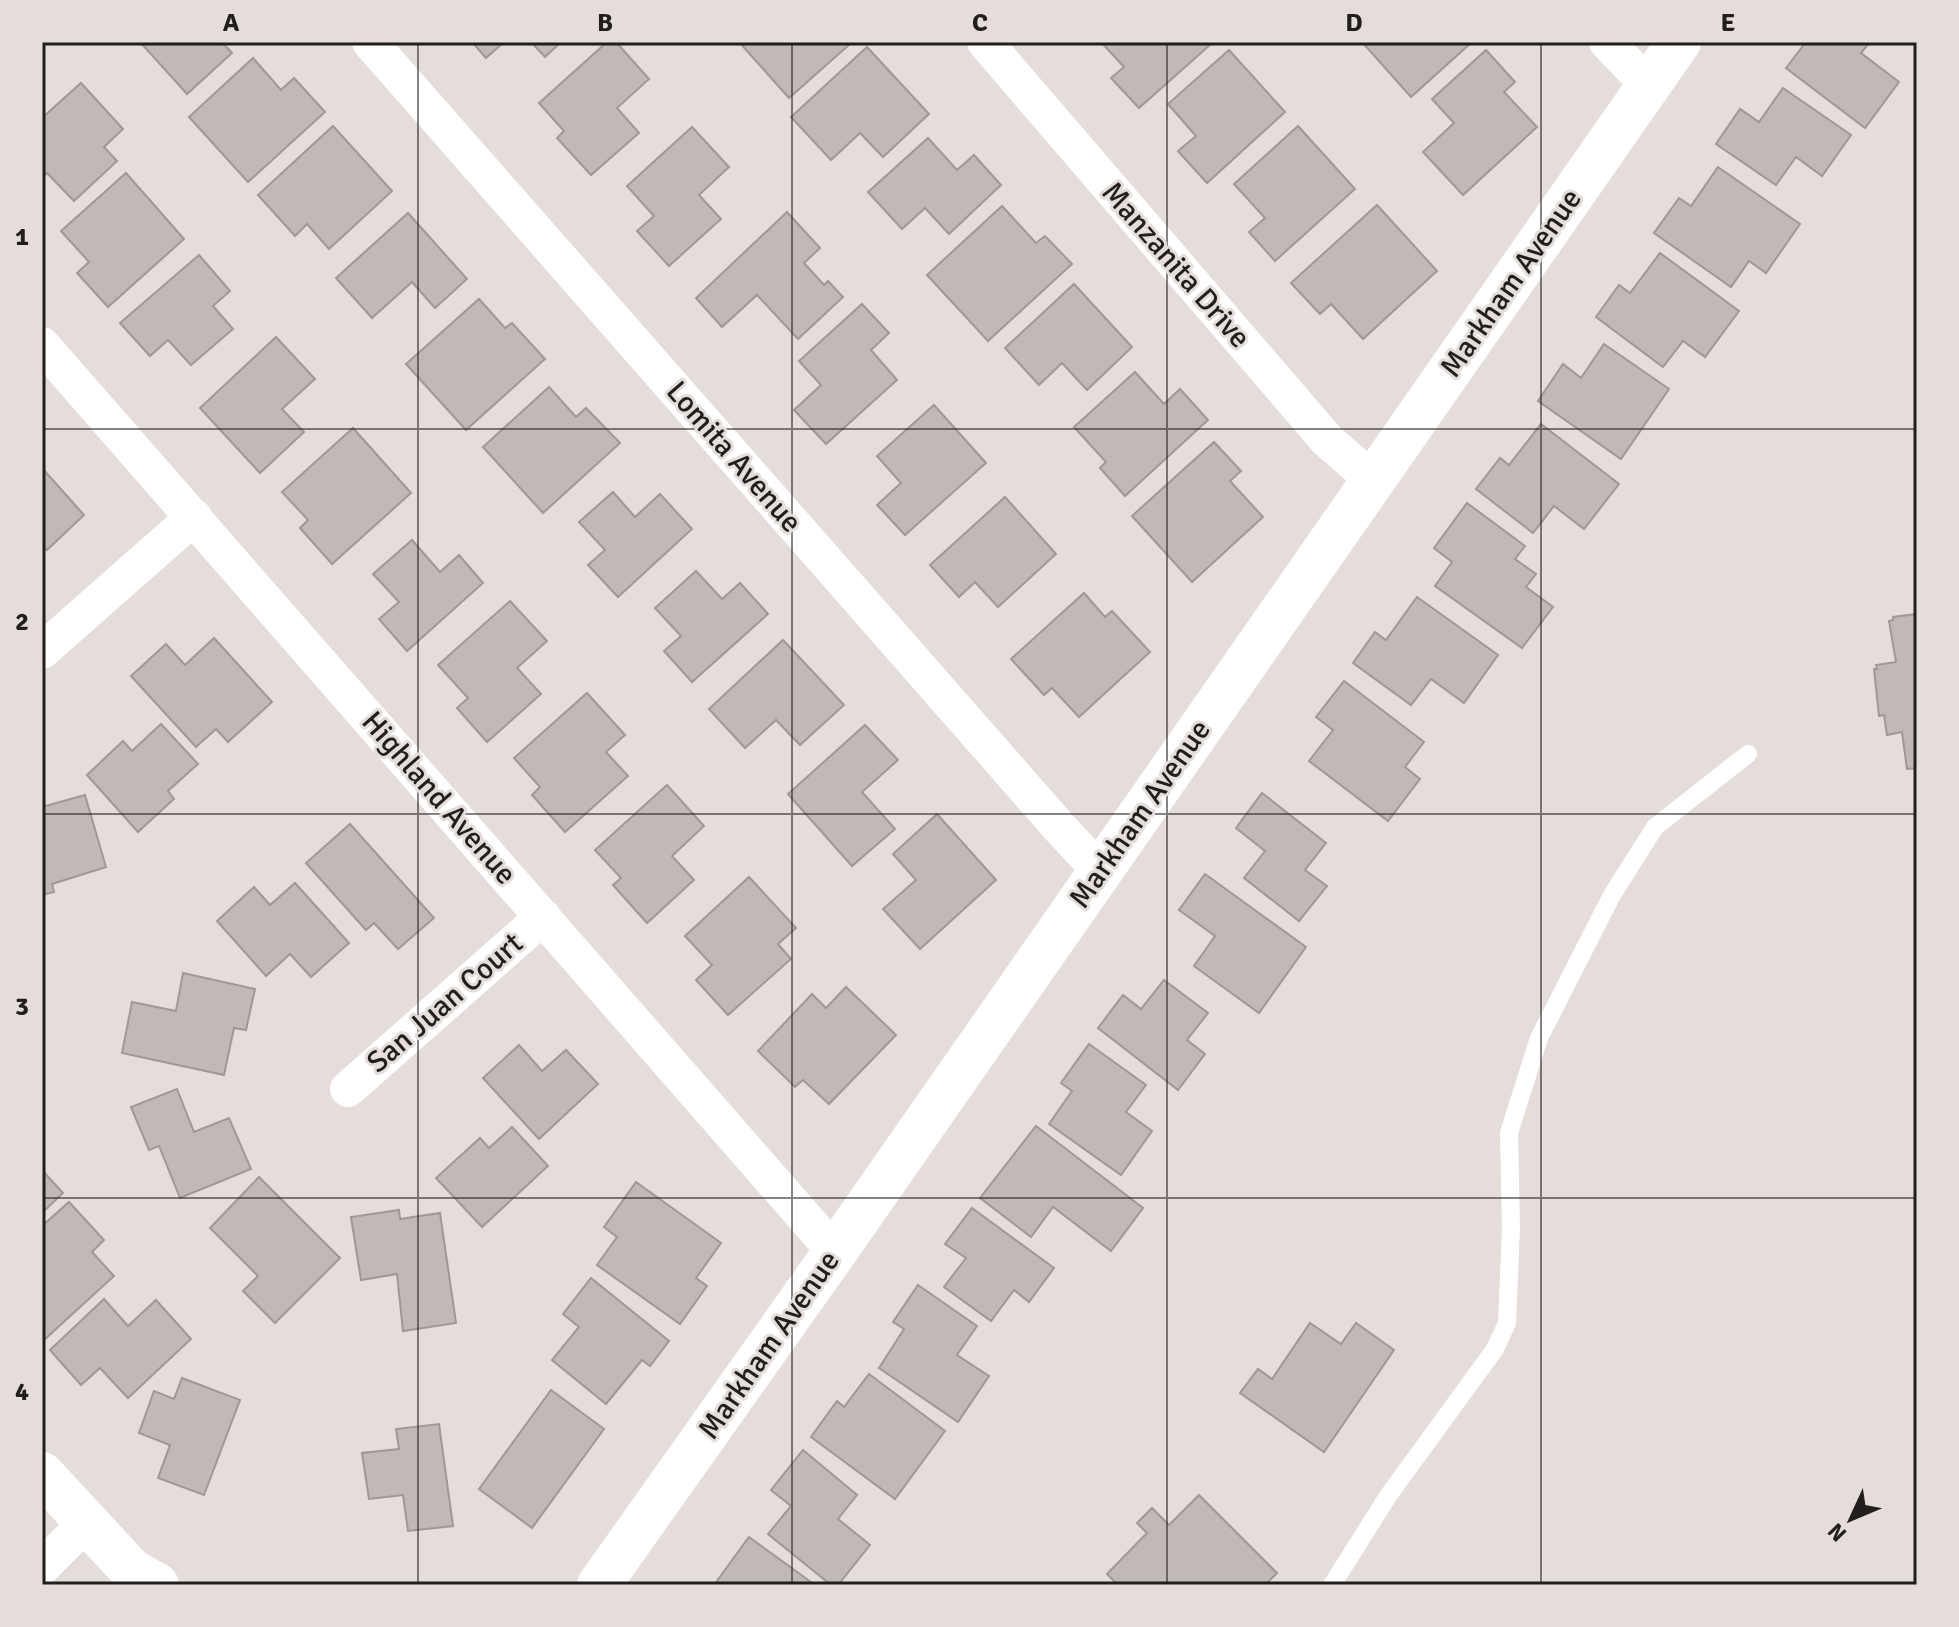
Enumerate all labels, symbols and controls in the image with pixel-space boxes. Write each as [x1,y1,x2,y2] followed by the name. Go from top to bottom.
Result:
[223,7,240,39] text: A
[597,7,613,39] text: B
[972,7,988,39] text: C
[1345,7,1363,39] text: D
[1721,7,1735,39] text: E
[1094,174,1258,356] street label: Manzanita Drive
[1432,182,1590,384] street label: Markham Avenue
[15,221,29,253] text: 1
[658,374,810,540] street label: Lomita Avenue
[15,606,29,638] text: 2
[354,704,524,892] street label: Highland Avenue
[1061,713,1219,915] street label: Markham Avenue
[359,925,531,1081] street label: San Juan Court
[15,991,29,1023] text: 3
[690,1244,848,1446] street label: Markham Avenue
[15,1376,29,1408] text: 4
[1811,1479,1891,1559] north arrow
[1822,1518,1852,1547] text: N

